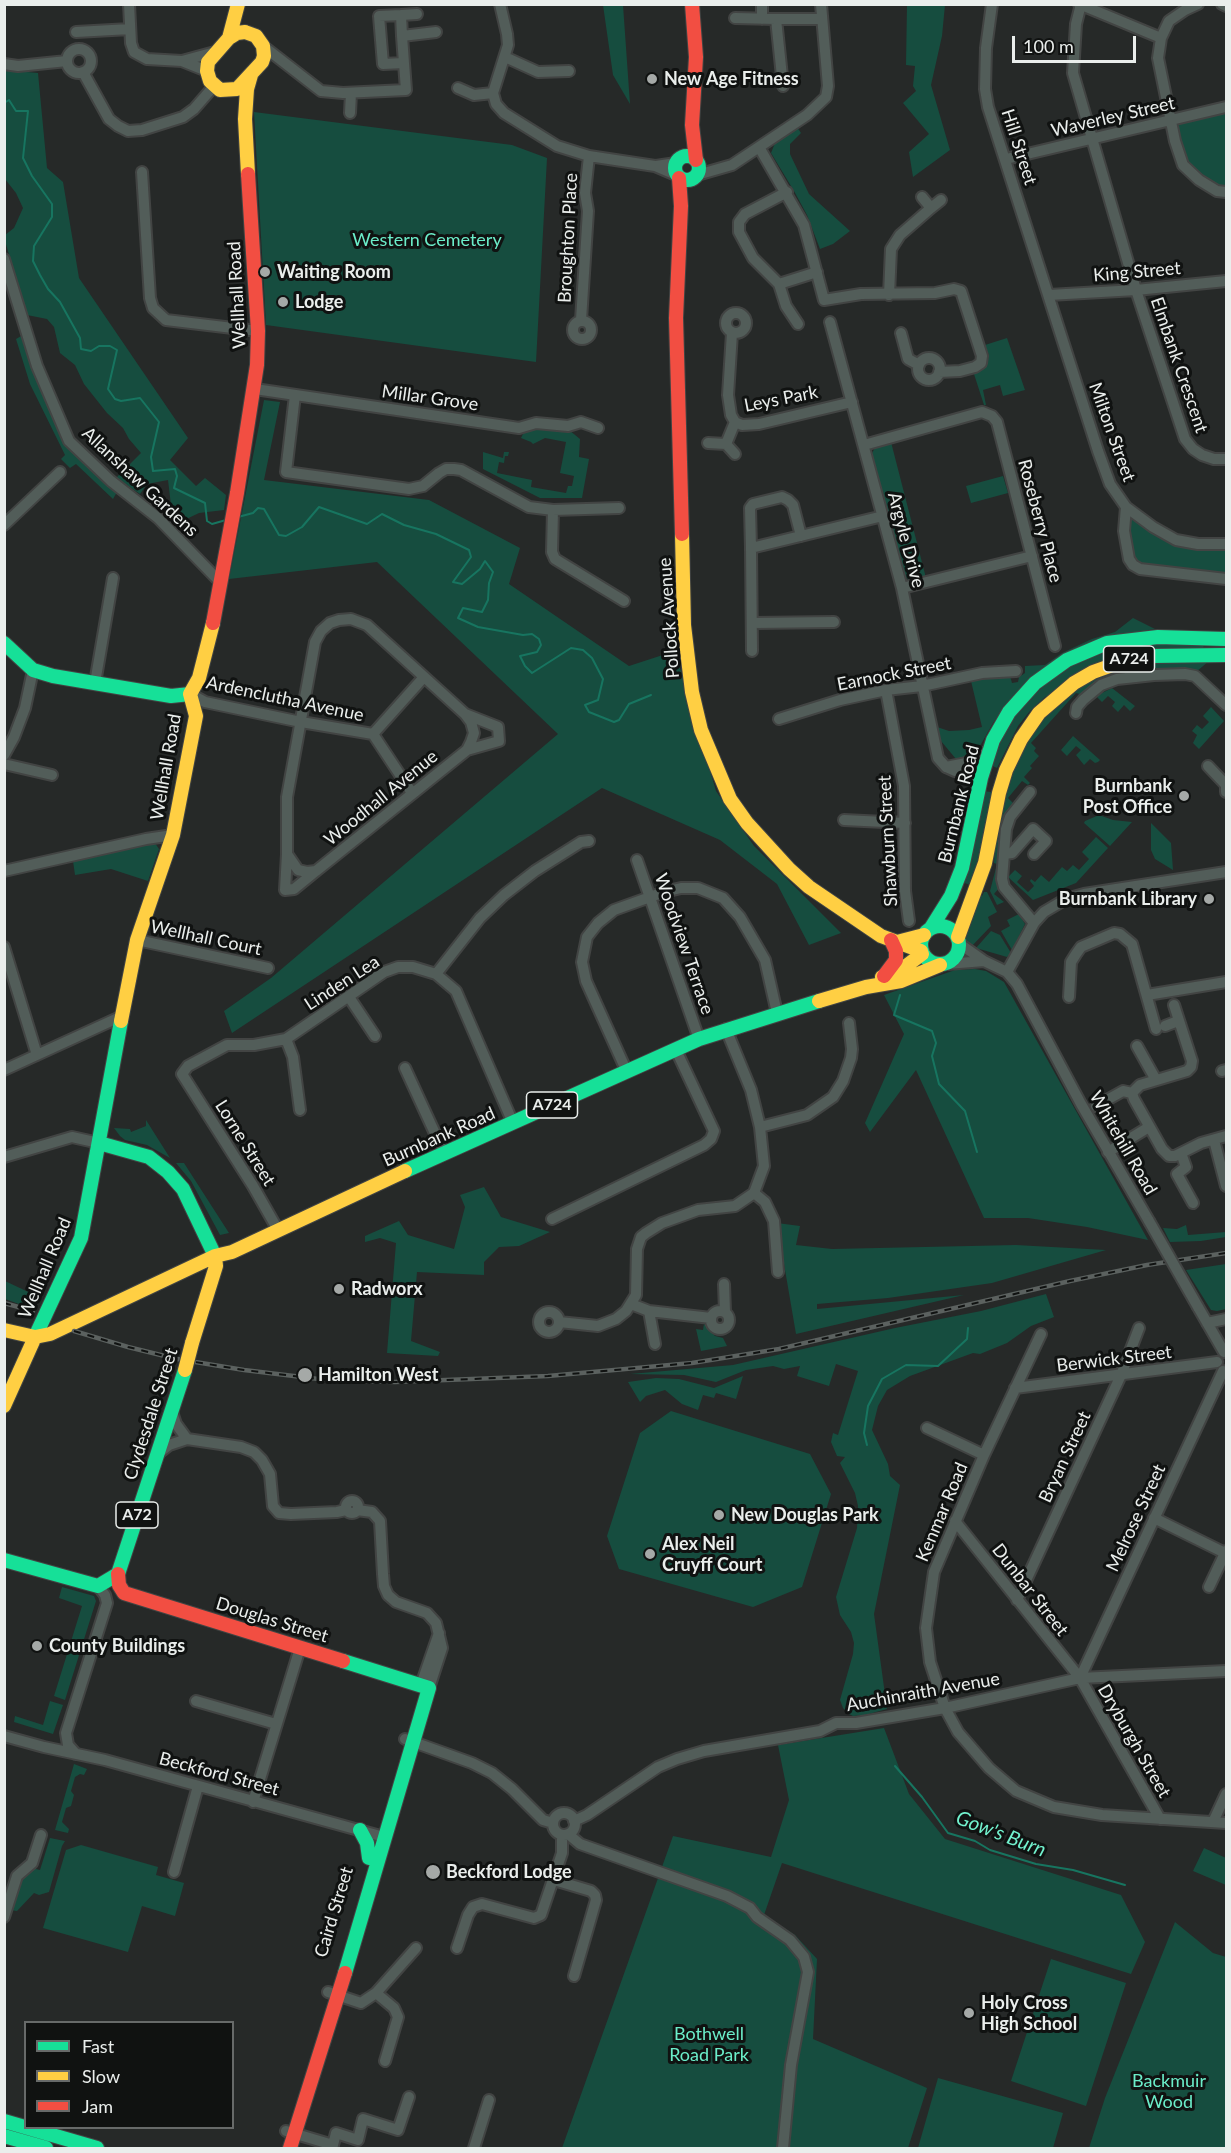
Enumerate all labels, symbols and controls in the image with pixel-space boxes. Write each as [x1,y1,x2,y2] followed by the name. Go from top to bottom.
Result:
[1015,24,1140,62] scale bar
[1023,35,1074,57] text: 100 m
[664,68,799,90] place label: New Age Fitness
[645,72,659,86] marker: New Age Fitness
[1049,92,1177,142] street label: Waverley Street
[997,106,1041,188] street label: Hill Street
[554,172,582,304] street label: Broughton Place
[352,229,502,251] park label: Western Cemetery
[223,241,251,349] street label: Wellhall Road
[1092,257,1182,287] street label: King Street
[277,261,391,283] place label: Waiting Room
[258,265,272,279] marker: Waiting Room
[295,291,343,313] place label: Lodge
[1146,294,1212,436] street label: Elmbank Crescent
[276,295,290,309] marker: Lodge
[1084,380,1140,484] street label: Milton Street
[380,381,480,415] street label: Millar Grove
[742,381,820,417] street label: Leys Park
[77,423,203,541] street label: Allanshaw Gardens
[1013,457,1067,585] street label: Roseberry Place
[883,490,929,590] street label: Argyle Drive
[654,557,684,679] street label: Pollock Avenue
[1104,646,1154,672] road number: A724
[835,652,953,696] street label: Earnock Street
[204,672,366,726] street label: Ardenclutha Avenue
[146,712,186,822] street label: Wellhall Road
[934,743,984,865] street label: Burnbank Road
[320,746,442,850] street label: Woodhall Avenue
[874,775,902,907] street label: Shawburn Street
[1083,775,1172,818] place label: Burnbank Post Office
[1177,789,1191,803] marker: Burnbank Post Office
[650,871,718,1017] street label: Woodview Terrace
[1059,888,1197,910] place label: Burnbank Library
[1202,892,1216,906] marker: Burnbank Library
[149,916,263,960] street label: Wellhall Court
[301,951,383,1015] street label: Linden Lea
[1085,1087,1161,1199] street label: Whitehill Road
[526,1092,578,1118] road number: A724
[210,1096,280,1190] street label: Lorne Street
[379,1103,499,1171] street label: Burnbank Road
[14,1214,76,1322] street label: Wellhall Road
[351,1278,423,1300] place label: Radworx
[332,1282,346,1296] marker: Radworx
[1055,1341,1173,1377] street label: Berwick Street
[119,1345,183,1483] street label: Clydesdale Street
[318,1364,438,1386] place label: Hamilton West
[296,1366,314,1384] marker: Hamilton West
[1034,1408,1096,1506] street label: Bryan Street
[911,1459,973,1565] street label: Kenmar Road
[1102,1461,1170,1575] street label: Melrose Street
[116,1502,158,1528] road number: A72
[731,1504,879,1526] place label: New Douglas Park
[712,1508,726,1522] marker: New Douglas Park
[662,1533,763,1576] place label: Alex Neil Cruyff Court
[987,1540,1073,1640] street label: Dunbar Street
[643,1547,657,1561] marker: Alex Neil Cruyff Court
[213,1593,331,1647] street label: Douglas Street
[49,1635,185,1657] place label: County Buildings
[30,1639,44,1653] marker: County Buildings
[845,1668,1001,1716] street label: Auchinraith Avenue
[1093,1681,1175,1801] street label: Dryburgh Street
[157,1748,281,1800] street label: Beckford Street
[953,1806,1049,1862] water label: Gow's Burn
[446,1861,572,1883] place label: Beckford Lodge
[424,1863,442,1881] marker: Beckford Lodge
[310,1864,358,1960] street label: Caird Street
[981,1992,1077,2034] place label: Holy Cross High School
[962,2006,976,2020] marker: Holy Cross High School
[24,2021,234,2129] legend
[669,2023,749,2066] park label: Bothwell Road Park
[82,2035,114,2057] text: Fast
[82,2065,120,2087] text: Slow
[1132,2070,1206,2112] park label: Backmuir Wood
[82,2095,113,2117] text: Jam

